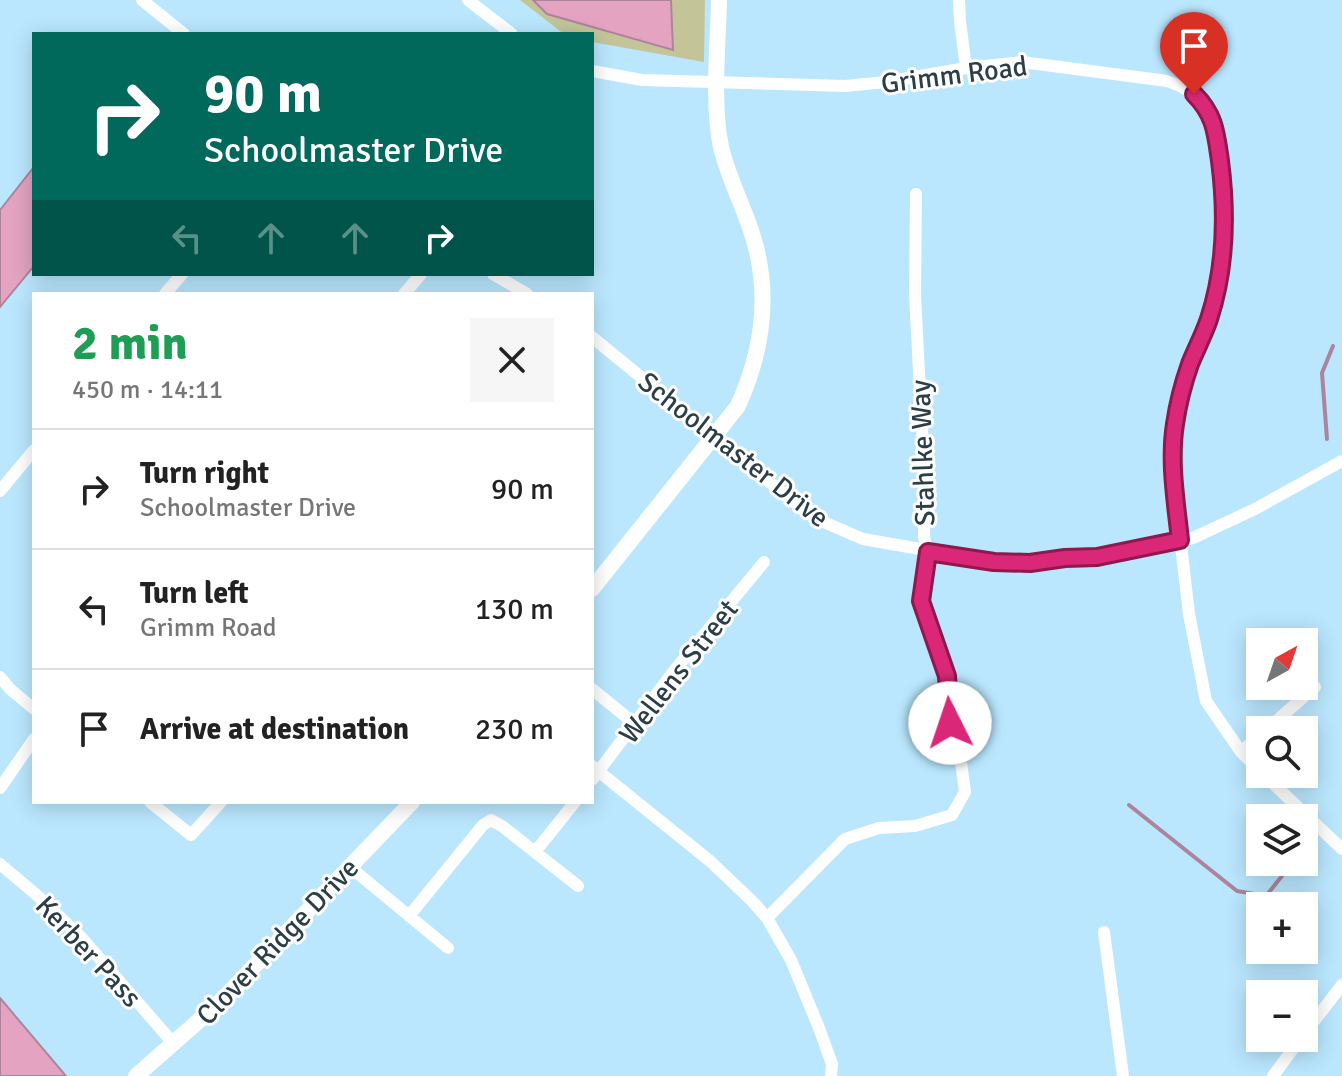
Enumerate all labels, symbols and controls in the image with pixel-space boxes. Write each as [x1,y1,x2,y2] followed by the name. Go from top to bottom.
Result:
[1160,12,1228,94] pin
[1172,24,1216,68] icon: arrive
[879,49,1029,101] street label: Grimm Road
[204,59,322,128] text: 90 m
[72,64,176,168] icon: right
[204,128,503,173] text: Schoolmaster Drive
[165,216,209,260] icon: left
[249,216,293,260] icon: ahead
[333,216,377,260] icon: ahead
[417,216,461,260] icon: right
[72,314,188,373] text: 2 min
[470,318,554,402] button: close
[631,365,836,535] street label: Schoolmaster Drive
[72,374,223,406] text: 450 m · 14:11
[903,379,943,527] street label: Stahlke Way
[140,455,269,492] text: Turn right
[72,467,116,511] icon: right
[491,471,554,508] text: 90 m
[140,492,356,524] text: Schoolmaster Drive
[140,575,249,612] text: Turn left
[72,587,116,631] icon: left
[475,591,554,628] text: 130 m
[612,593,746,750] street label: Wellens Street
[140,612,277,644] text: Grimm Road
[1246,628,1318,700] north arrow
[1246,628,1318,1052] map controls
[908,681,992,765] position arrow
[72,707,116,751] icon: arrive
[140,711,409,748] text: Arrive at destination
[475,711,554,748] text: 230 m
[1246,716,1318,788] button: search
[1246,804,1318,876] button: layers
[189,851,366,1032] street label: Clover Ridge Drive
[28,889,148,1014] street label: Kerber Pass
[1246,892,1318,964] button: +
[1246,980,1318,1052] button: −

